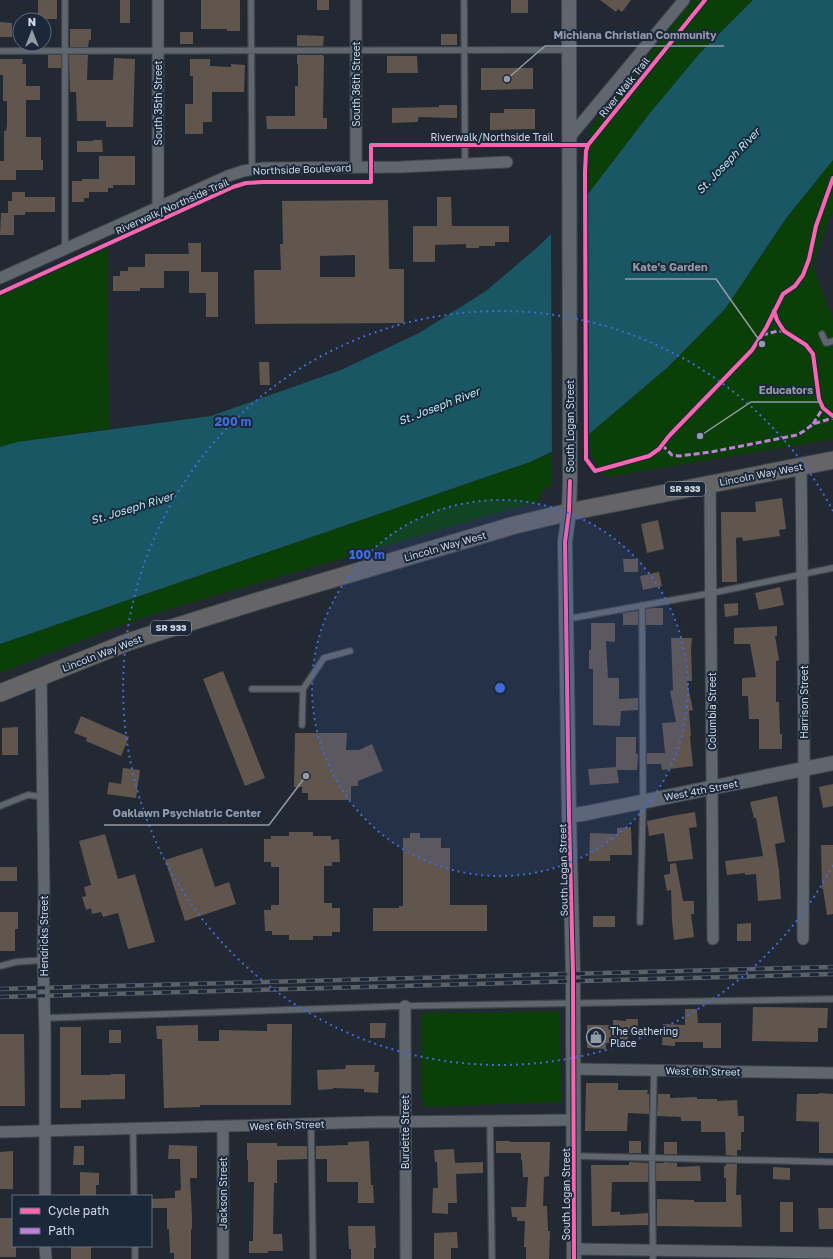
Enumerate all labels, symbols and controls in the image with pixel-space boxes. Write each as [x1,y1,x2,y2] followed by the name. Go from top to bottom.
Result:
[12,12,52,52] north arrow
[28,15,36,28] text: N
[545,23,724,46] callout: Michiana Christian Community
[553,28,717,41] text: Michiana Christian Community
[350,41,362,127] street label: South 36th Street
[596,55,652,119] street label: River Walk Trail
[152,61,164,146] street label: South 35th Street
[693,124,764,197] water label: St. Joseph River
[431,131,553,143] street label: Riverwalk/Northside Trail
[253,161,351,177] street label: Northside Boulevard
[113,176,231,236] street label: Riverwalk/Northside Trail
[625,256,716,279] callout: Kate's Garden
[632,260,708,273] text: Kate's Garden
[751,379,821,402] callout: Educators
[564,380,576,472] street label: South Logan Street
[396,383,483,428] water label: St. Joseph River
[759,383,813,396] text: Educators
[215,414,251,429] text: 200 m
[718,460,804,488] street label: Lincoln Way West
[665,482,705,496] road number: SR 933
[89,488,177,527] water label: St. Joseph River
[403,529,487,563] street label: Lincoln Way West
[349,547,385,562] text: 100 m
[151,621,191,635] road number: SR 933
[60,632,144,674] street label: Lincoln Way West
[798,665,810,739] street label: Harrison Street
[706,672,718,750] street label: Columbia Street
[493,681,507,695] centre of rings
[663,777,739,803] street label: West 4th Street
[104,802,269,825] callout: Oaklawn Psychiatric Center
[113,806,262,819] text: Oaklawn Psychiatric Center
[556,824,570,916] street label: South Logan Street
[38,896,50,976] street label: Hendricks Street
[610,1025,678,1049] place label: The Gathering Place
[585,1026,607,1048] shop icon: The Gathering Place
[665,1064,741,1078] street label: West 6th Street
[399,1095,411,1169] street label: Burdette Street
[249,1118,325,1132] street label: West 6th Street
[560,1148,572,1240] street label: South Logan Street
[217,1157,229,1229] street label: Jackson Street
[12,1195,152,1247] legend
[48,1203,109,1218] text: Cycle path
[48,1223,75,1238] text: Path

